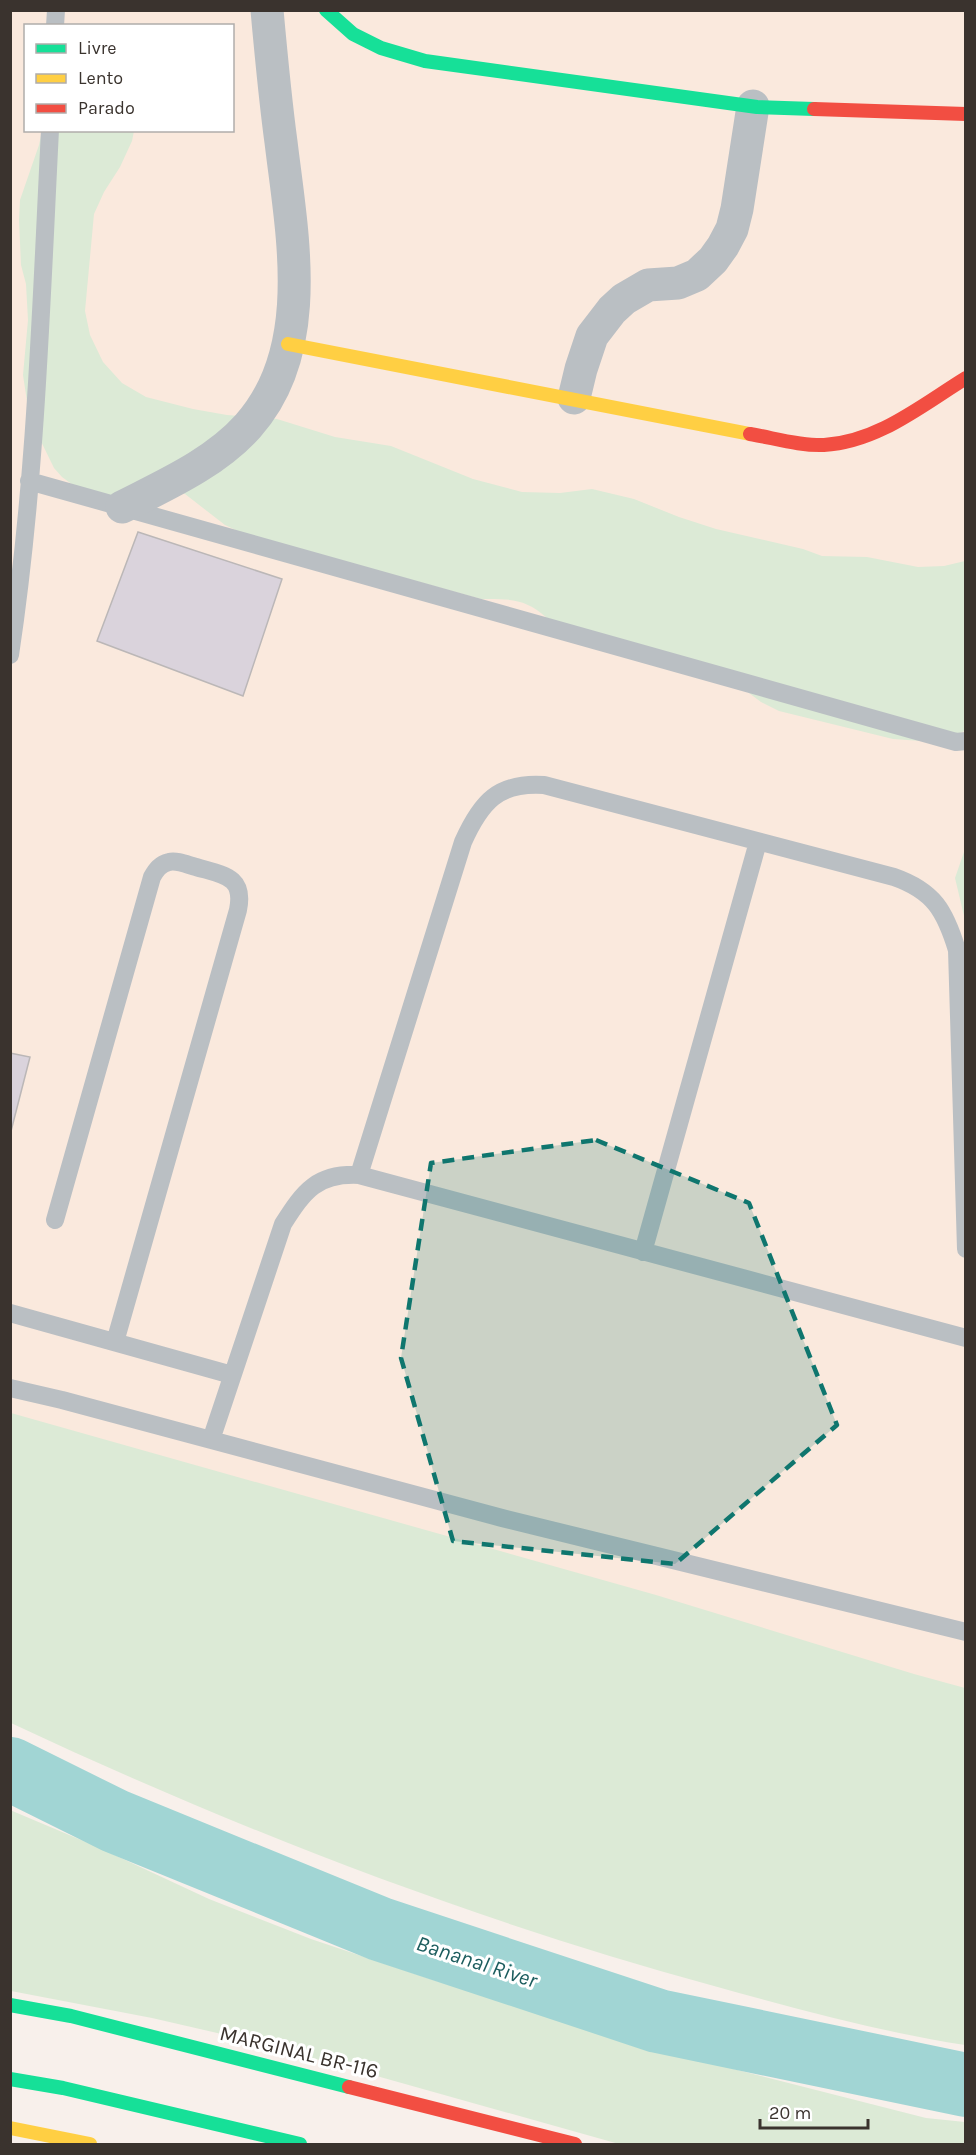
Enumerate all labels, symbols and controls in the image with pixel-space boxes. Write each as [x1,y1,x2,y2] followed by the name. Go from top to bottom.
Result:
[24,24,234,132] legend
[78,37,117,59] text: Livre
[78,67,123,89] text: Lento
[78,97,135,119] text: Parado
[413,1930,542,1994] water label: Bananal River
[217,2021,381,2083] street label: MARGINAL BR-116
[760,2092,868,2130] scale bar
[769,2102,811,2124] text: 20 m

